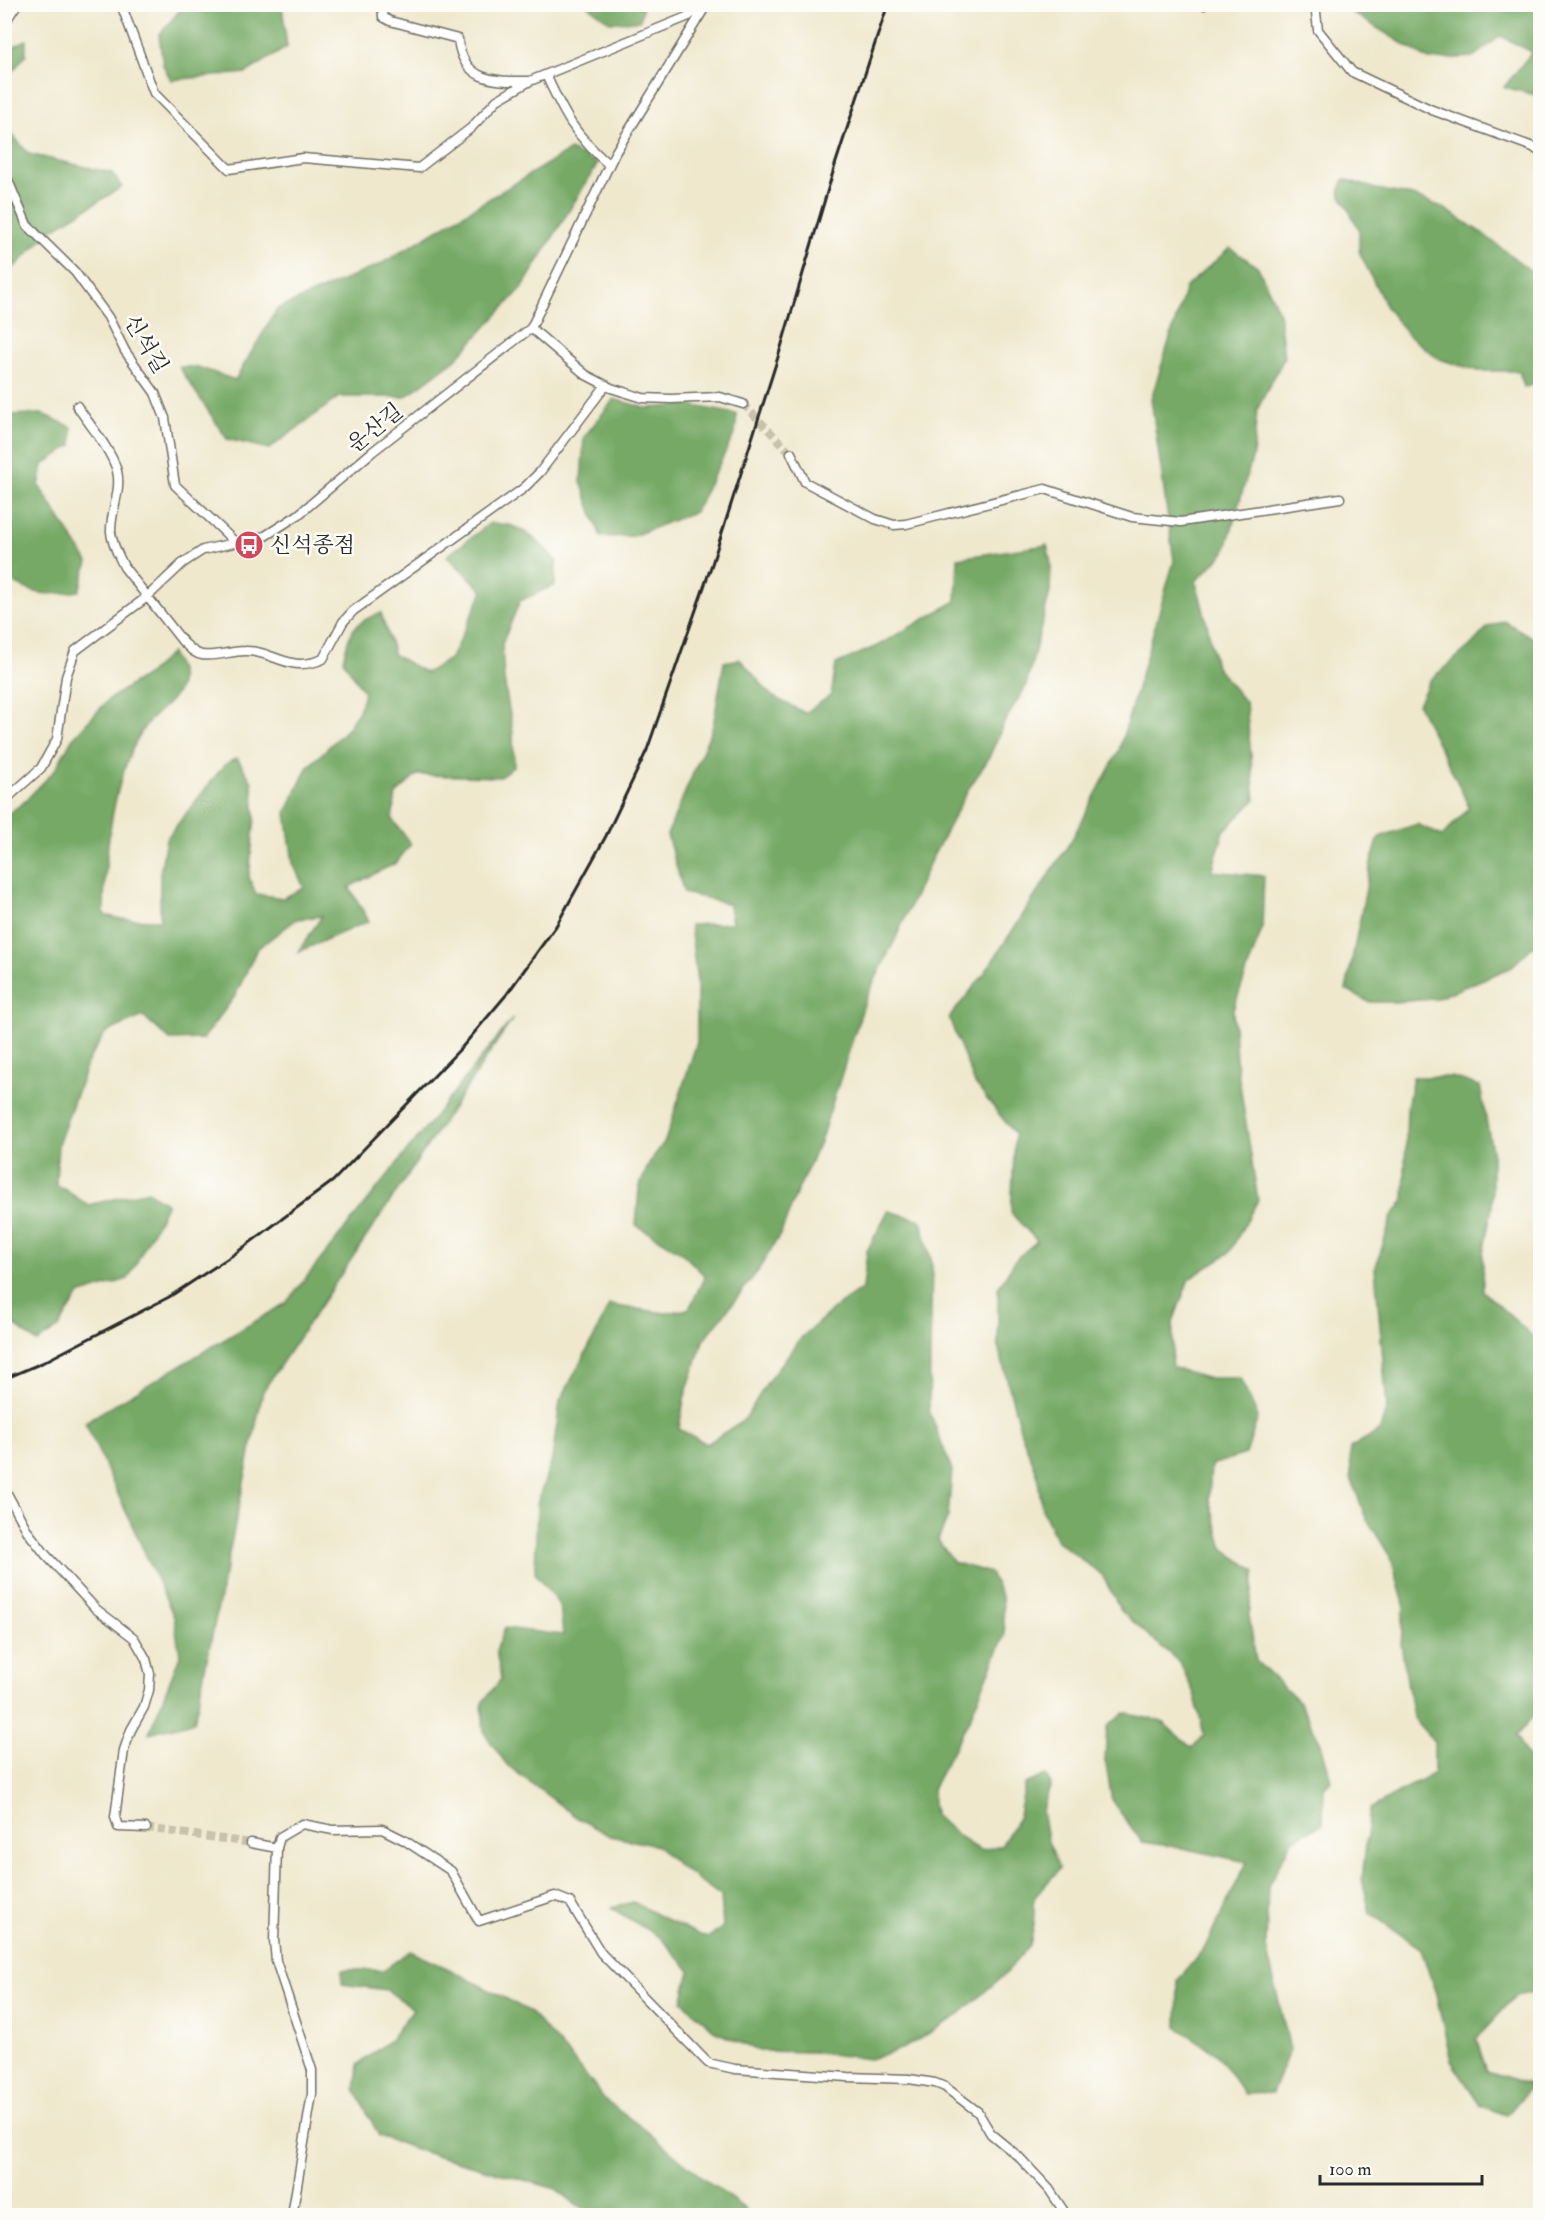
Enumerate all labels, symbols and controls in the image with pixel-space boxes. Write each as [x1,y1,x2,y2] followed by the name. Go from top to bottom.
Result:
[118,309,174,379] street label: 신석길
[341,397,409,459] street label: 운산길
[233,529,265,561] bus stop icon: 신석종점
[270,531,355,559] place label: 신석종점
[1320,2148,1482,2186] scale bar
[1329,2158,1372,2181] text: 100 m

